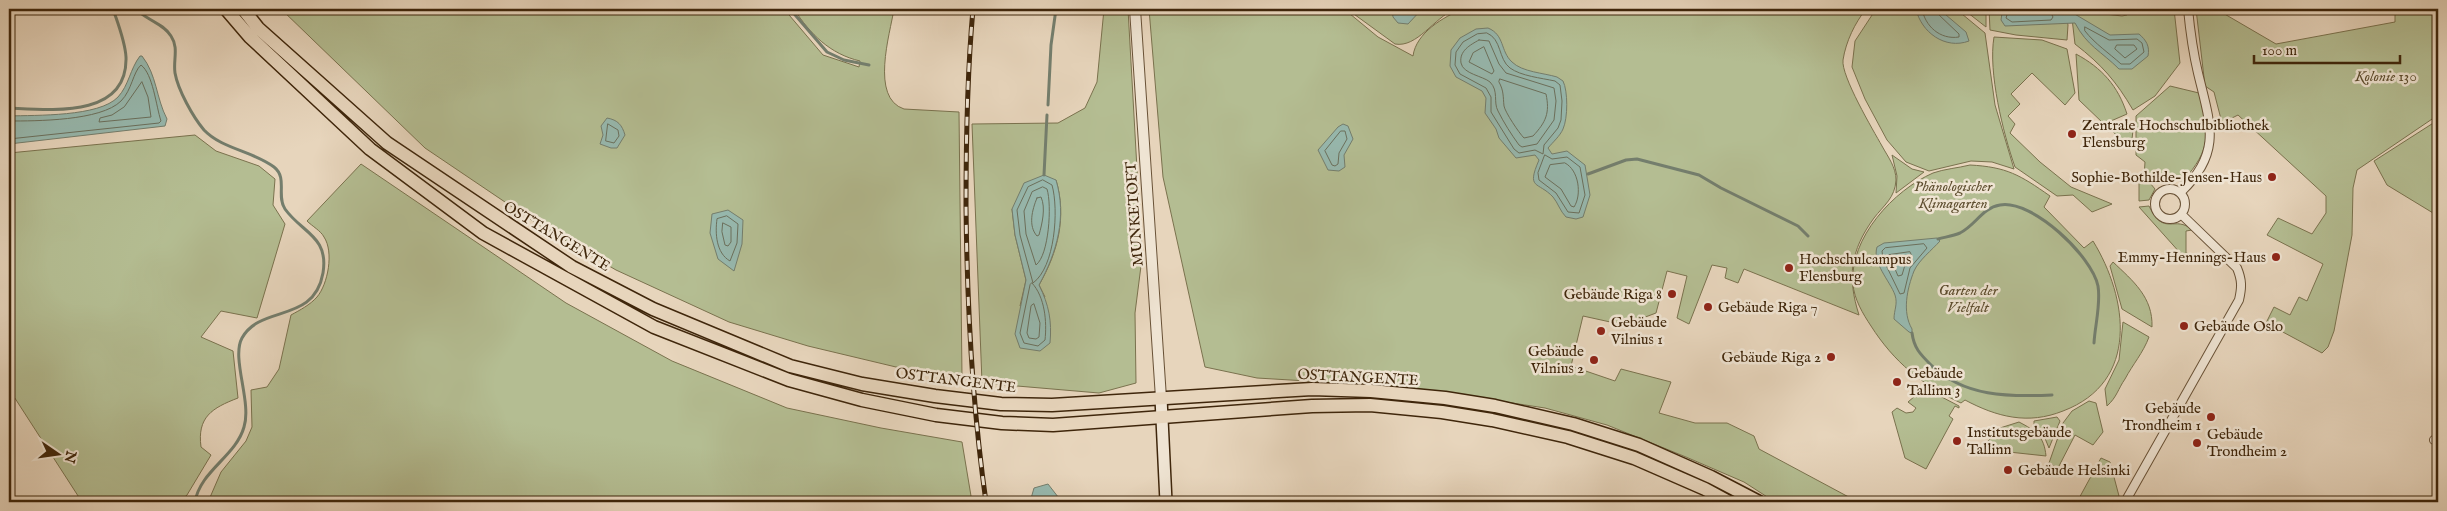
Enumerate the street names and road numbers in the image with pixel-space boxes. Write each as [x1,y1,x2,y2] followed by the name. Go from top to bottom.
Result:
[1121,161,1148,267] street label: MUNKETOFT
[500,197,614,276] street label: OSTTANGENTE
[895,364,1017,397] street label: OSTTANGENTE
[1297,365,1419,390] street label: OSTTANGENTE

